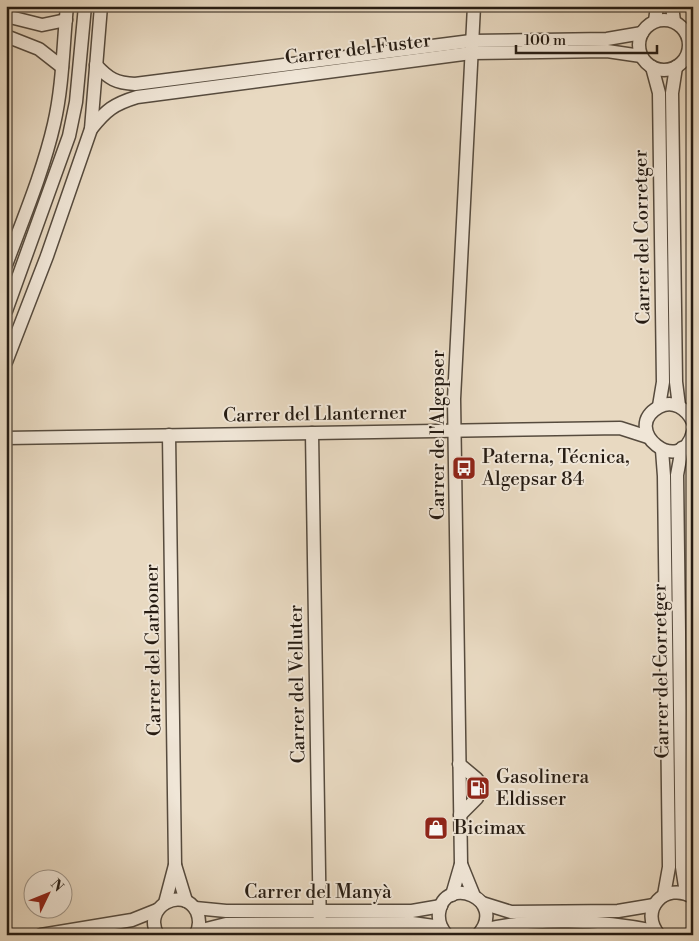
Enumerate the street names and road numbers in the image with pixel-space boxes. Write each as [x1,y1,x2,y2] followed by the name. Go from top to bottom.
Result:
[284,28,432,70] street label: Carrer del Fuster
[628,149,656,325] street label: Carrer del Corretger
[426,350,450,520] street label: Carrer de l'Algepser
[223,400,407,428] street label: Carrer del Llanterner
[139,564,167,736] street label: Carrer del Carboner
[647,583,675,759] street label: Carrer del Corretger
[284,604,310,764] street label: Carrer del Velluter
[244,880,392,904] street label: Carrer del Manyà

